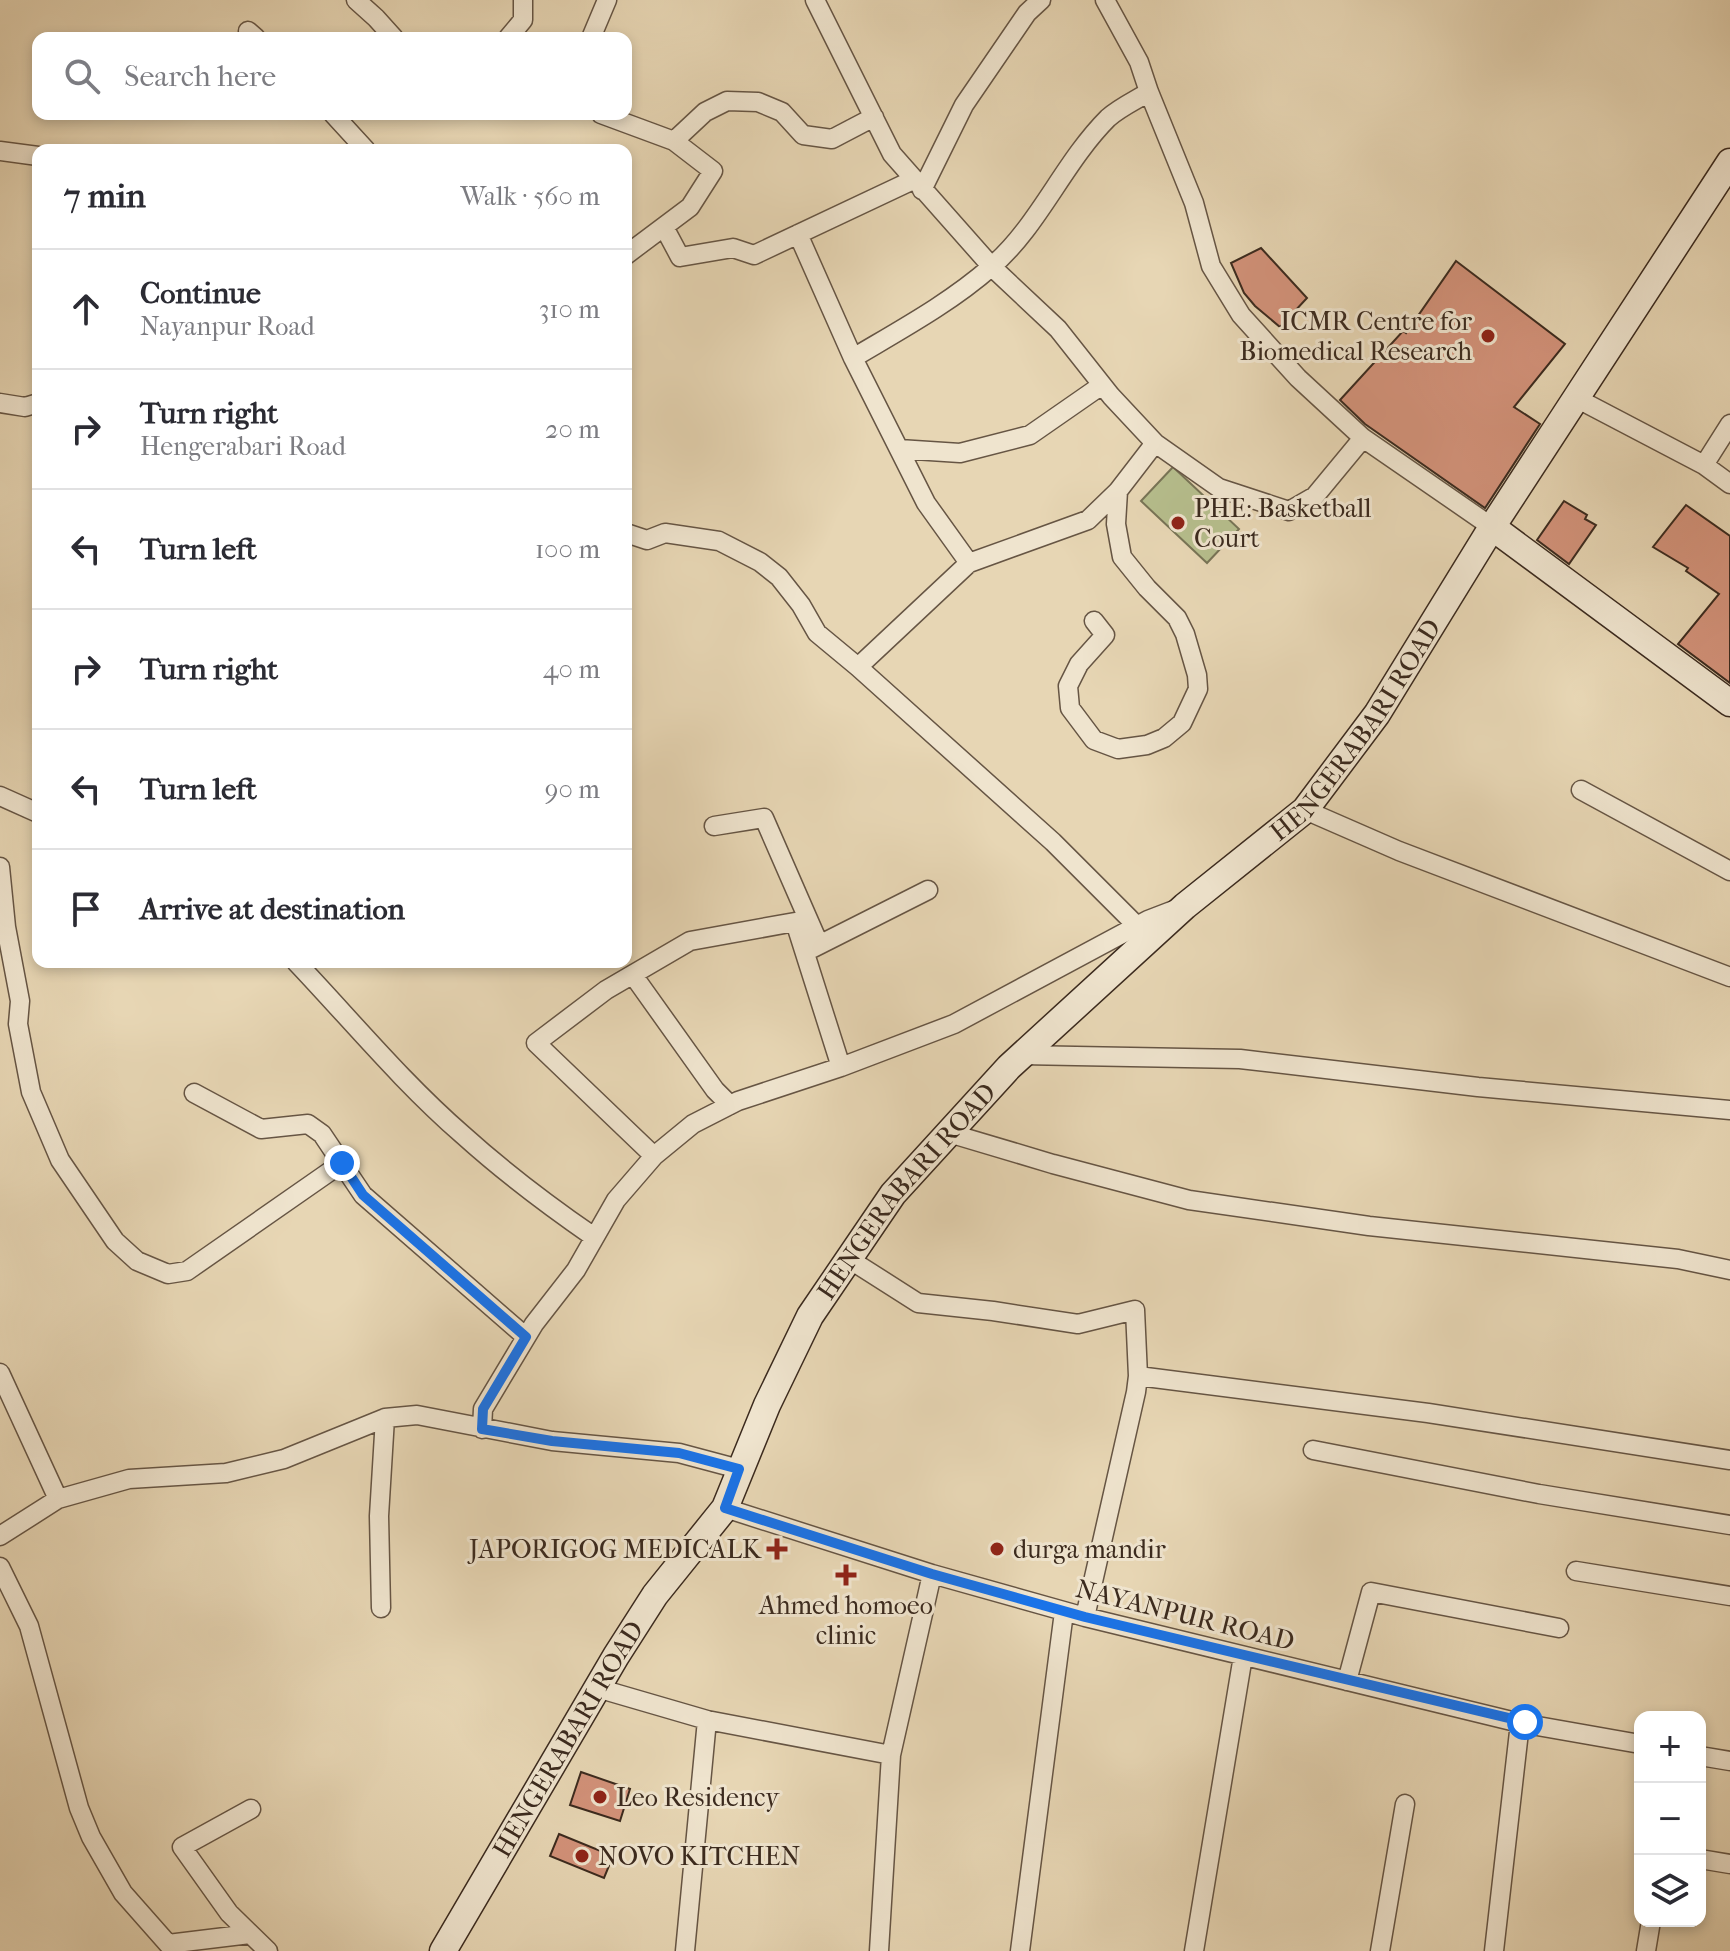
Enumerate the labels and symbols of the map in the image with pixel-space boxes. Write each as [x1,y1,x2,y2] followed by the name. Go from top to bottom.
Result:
[1239,306,1472,367] place label: ICMR Centre for Biomedical Research
[1479,327,1497,345] marker: ICMR Centre for Biomedical Research
[1194,493,1372,554] place label: PHE: Basketball Court
[1169,514,1187,532] marker: PHE: Basketball Court
[1264,613,1447,847] street label: HENGERABARI ROAD
[810,1077,1002,1305] street label: HENGERABARI ROAD
[324,1145,360,1181] route end
[467,1534,762,1565] place label: JAPORIGOG MEDICALK
[1013,1534,1166,1565] place label: durga mandir
[768,1540,786,1558] marker: JAPORIGOG MEDICALK
[988,1540,1006,1558] marker: durga mandir
[835,1564,857,1586] marker: Ahmed homoeo clinic
[1072,1573,1298,1657] street label: NAYANPUR ROAD
[758,1590,933,1651] place label: Ahmed homoeo clinic
[486,1615,650,1863] street label: HENGERABARI ROAD
[1507,1704,1543,1740] route start
[616,1782,780,1813] place label: Leo Residency
[591,1788,609,1806] marker: Leo Residency
[598,1841,800,1872] place label: NOVO KITCHEN
[573,1847,591,1865] marker: NOVO KITCHEN

